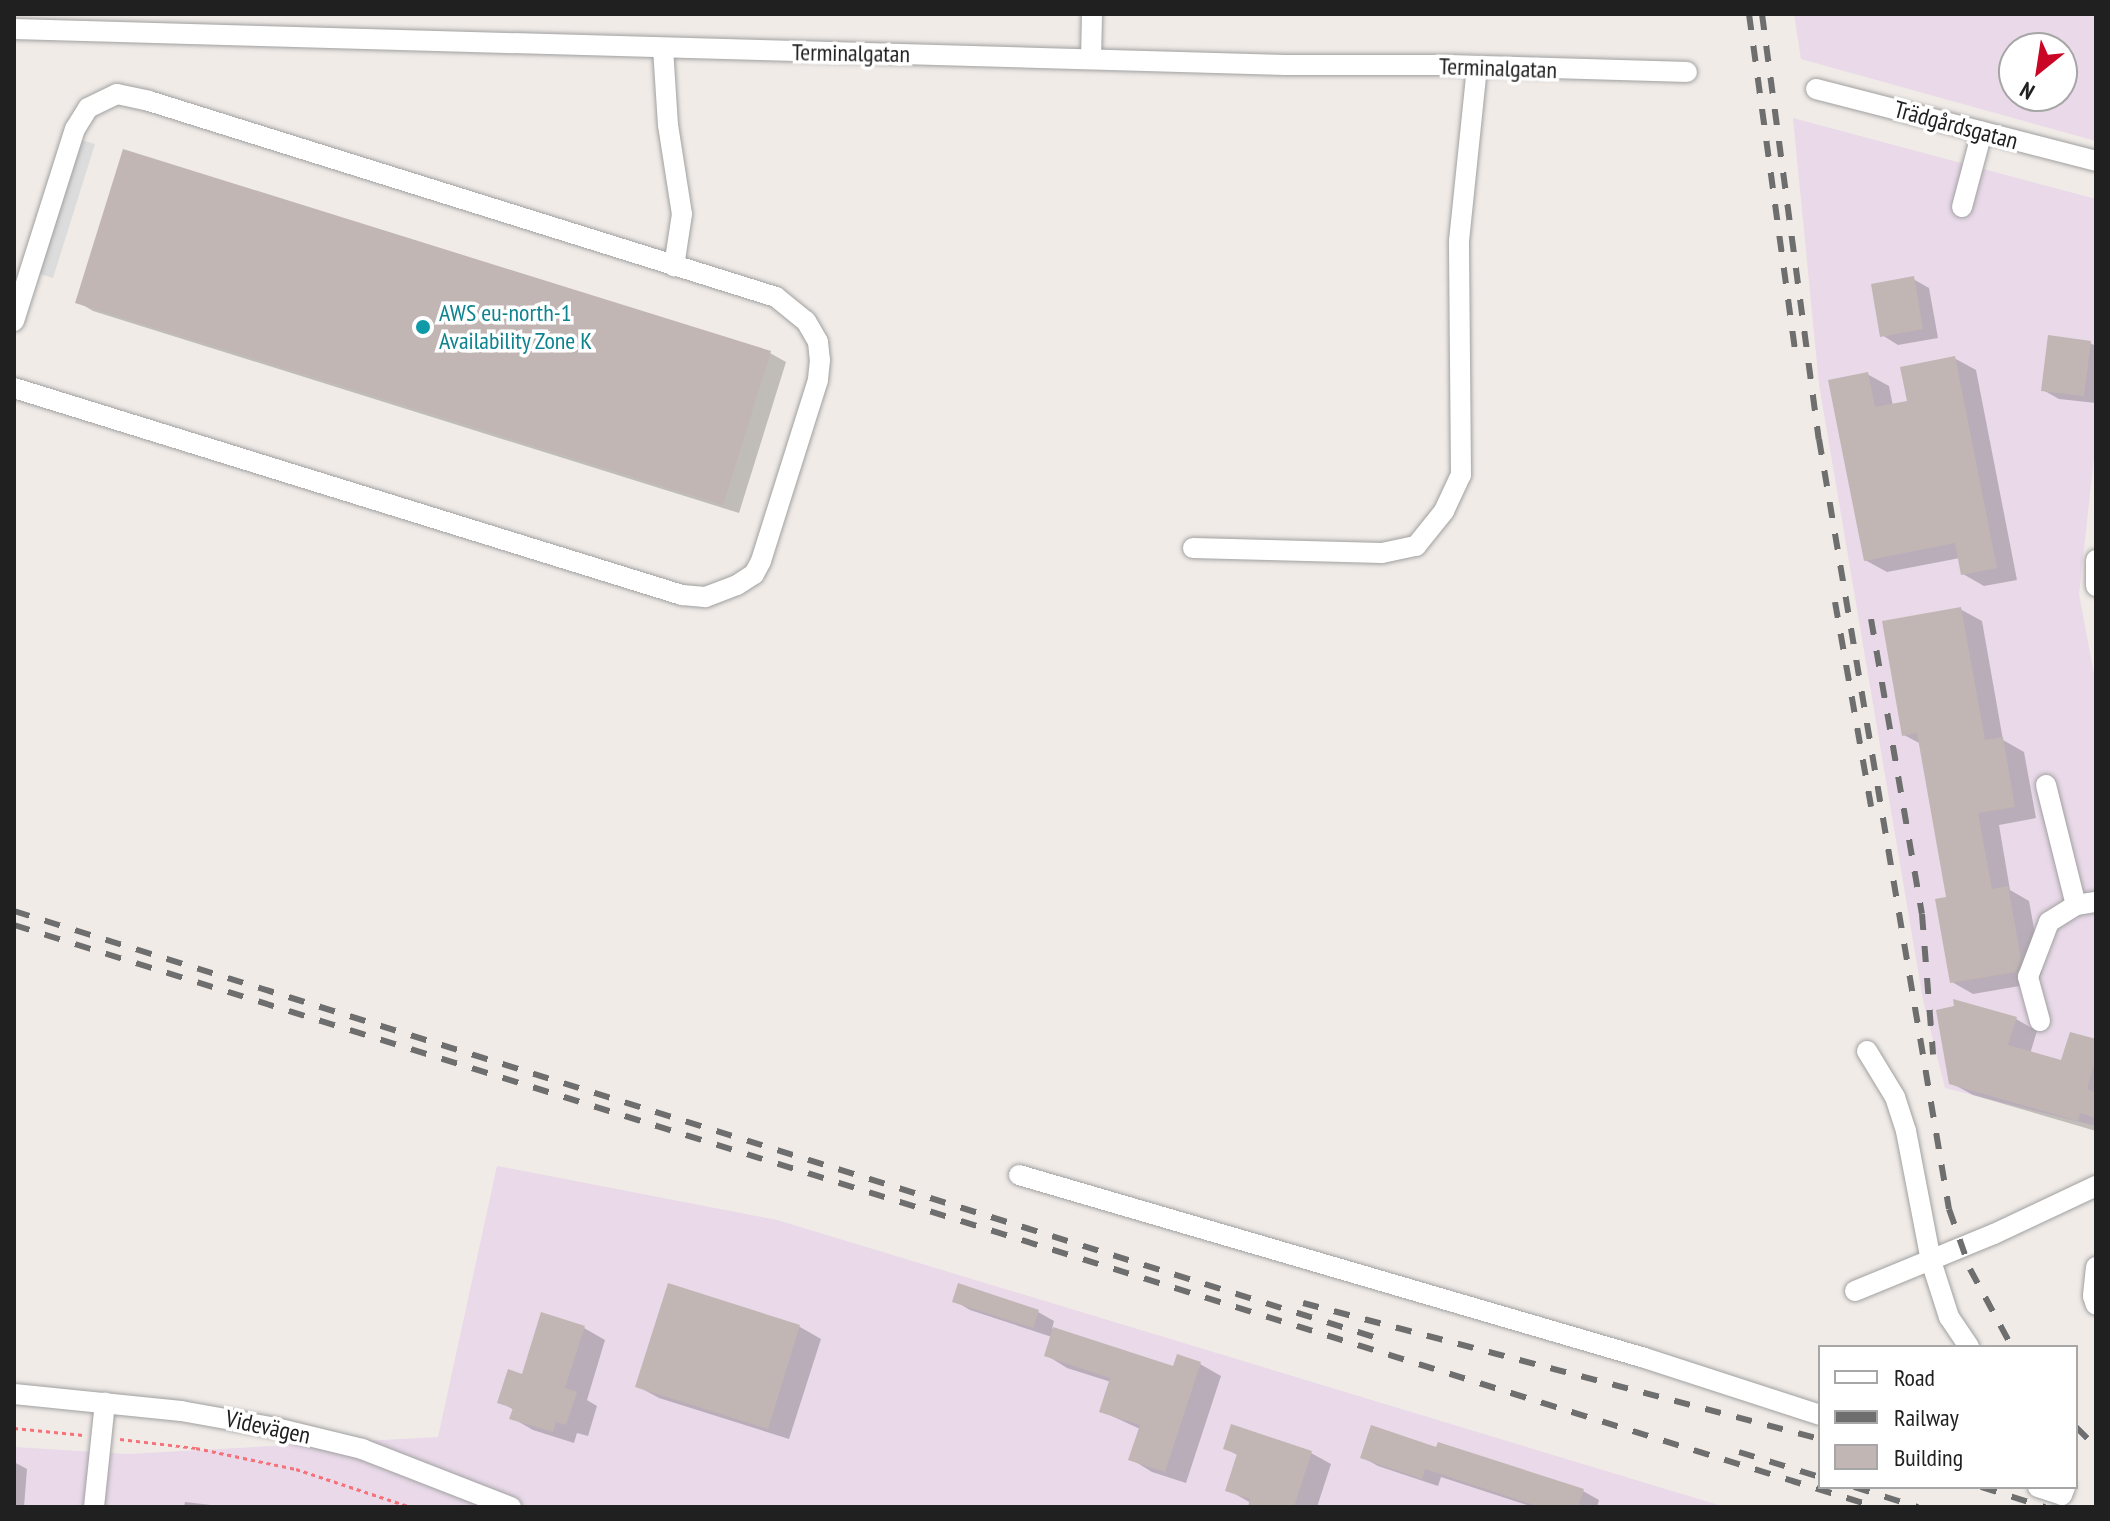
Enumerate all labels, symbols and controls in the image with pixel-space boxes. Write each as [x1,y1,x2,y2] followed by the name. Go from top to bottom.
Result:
[1998,32,2078,112] north arrow
[792,38,910,68] street label: Terminalgatan
[1439,52,1557,84] street label: Terminalgatan
[2015,76,2039,106] text: N
[1891,95,2021,155] street label: Trädgårdsgatan
[439,299,593,355] place label: AWS eu-north-1 Availability Zone K
[414,318,432,336] marker: AWS eu-north-1 Availability Zone K
[1818,1345,2078,1489] legend
[1894,1362,1935,1393] text: Road
[1894,1402,1959,1433] text: Railway
[223,1404,313,1450] street label: Videvägen
[1894,1442,1963,1473] text: Building

